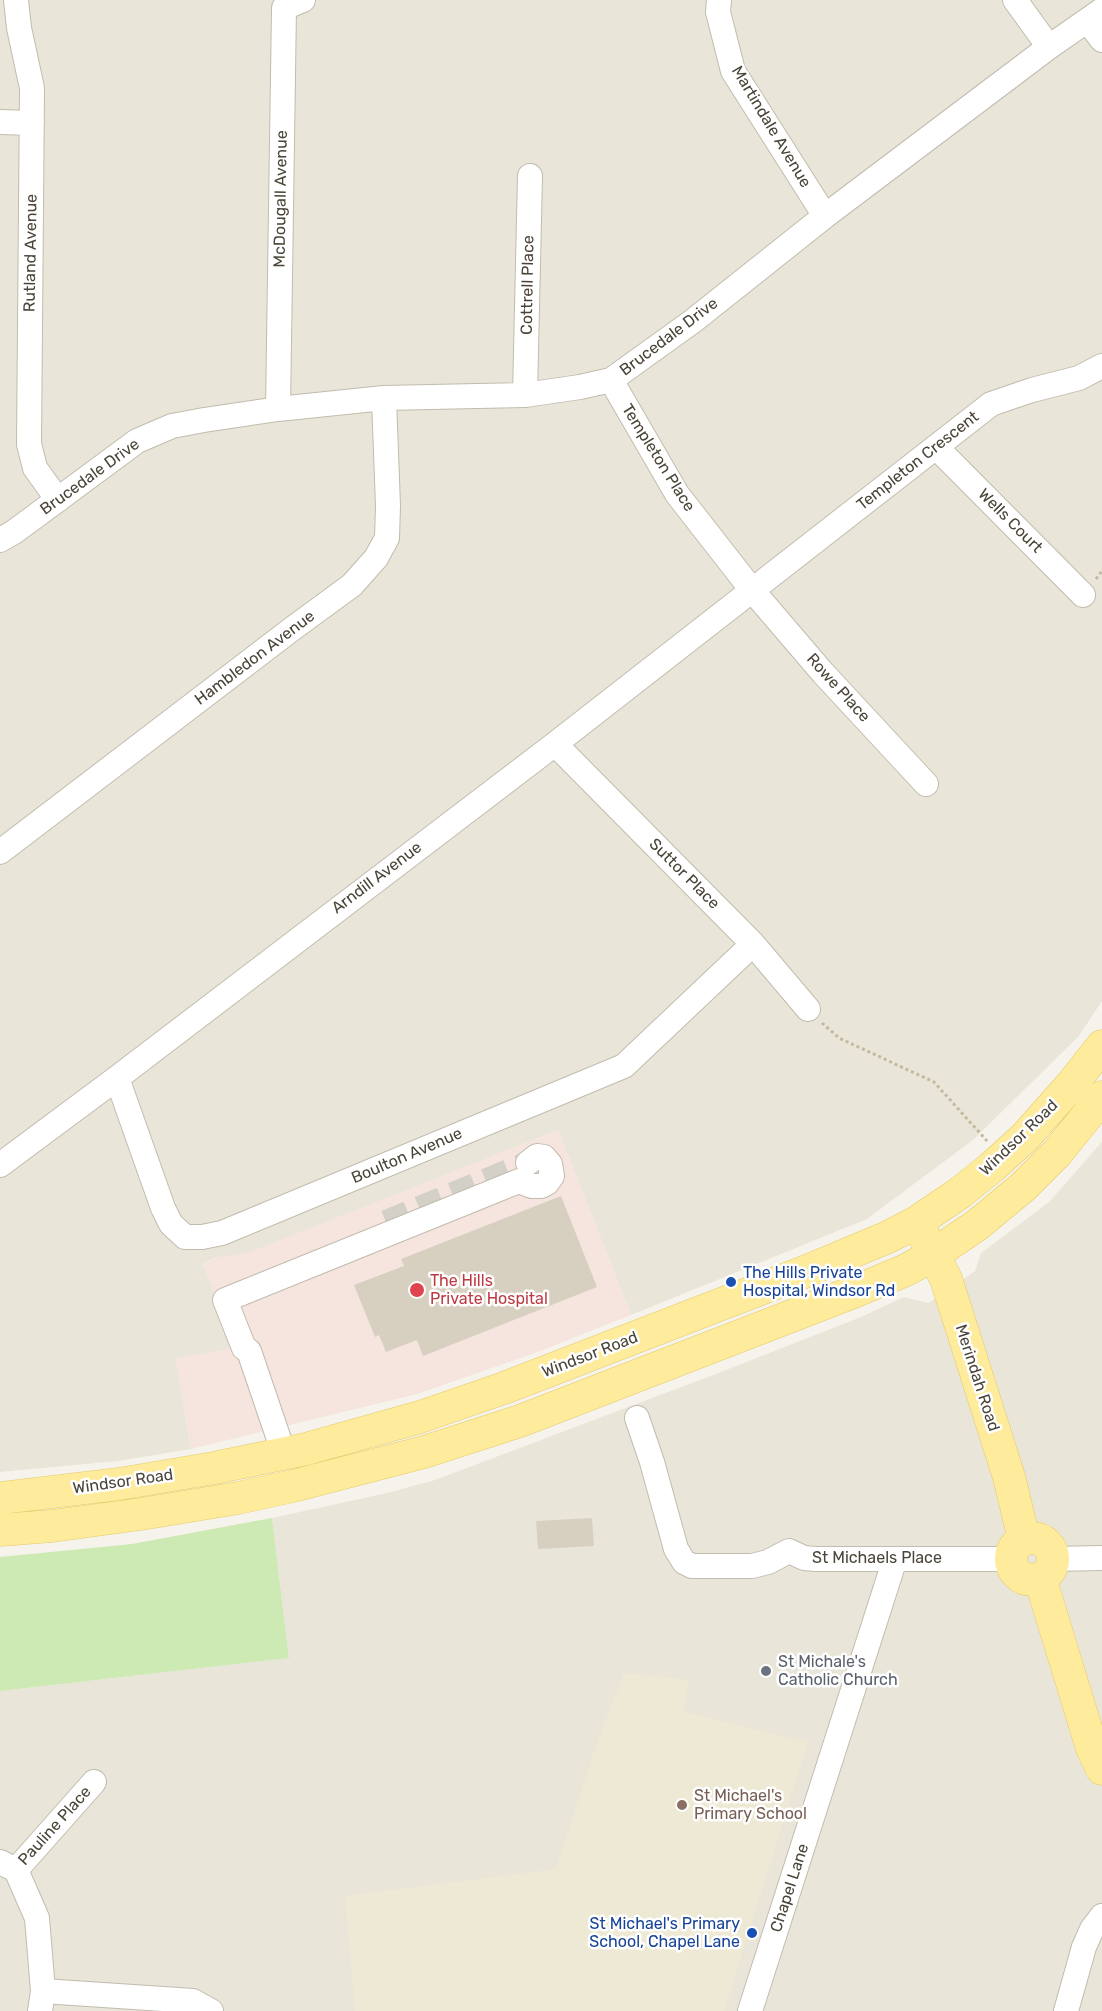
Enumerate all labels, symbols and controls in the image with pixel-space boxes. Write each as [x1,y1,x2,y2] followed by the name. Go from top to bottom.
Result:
[727,63,815,191] street label: Martindale Avenue
[270,130,292,268] street label: McDougall Avenue
[20,194,42,312] street label: Rutland Avenue
[518,235,538,335] street label: Cottrell Place
[616,294,722,380] street label: Brucedale Drive
[617,401,699,515] street label: Templeton Place
[853,407,983,515] street label: Templeton Crescent
[37,435,143,519] street label: Brucedale Drive
[974,485,1046,557] street label: Wells Court
[191,607,319,709] street label: Hambledon Avenue
[802,650,874,726] street label: Rowe Place
[645,835,723,913] street label: Suttor Place
[328,838,426,918] street label: Arndill Avenue
[976,1096,1062,1180] street label: Windsor Road
[349,1124,465,1188] street label: Boulton Avenue
[743,1263,895,1301] place label: The Hills Private Hospital, Windsor Rd
[430,1271,548,1309] place label: The Hills Private Hospital
[724,1275,738,1289] marker: The Hills Private Hospital, Windsor Rd
[408,1281,426,1299] marker: The Hills Private Hospital
[951,1322,1003,1434] street label: Merindah Road
[539,1328,641,1382] street label: Windsor Road
[72,1465,174,1499] street label: Windsor Road
[812,1548,942,1568] street label: St Michaels Place
[778,1652,898,1690] place label: St Michale's Catholic Church
[759,1664,773,1678] marker: St Michale's Catholic Church
[15,1783,95,1869] street label: Pauline Place
[694,1786,807,1824] place label: St Michael's Primary School
[675,1798,689,1812] marker: St Michael's Primary School
[767,1841,813,1935] street label: Chapel Lane
[589,1914,740,1952] place label: St Michael's Primary School, Chapel Lane
[745,1926,759,1940] marker: St Michael's Primary School, Chapel Lane

